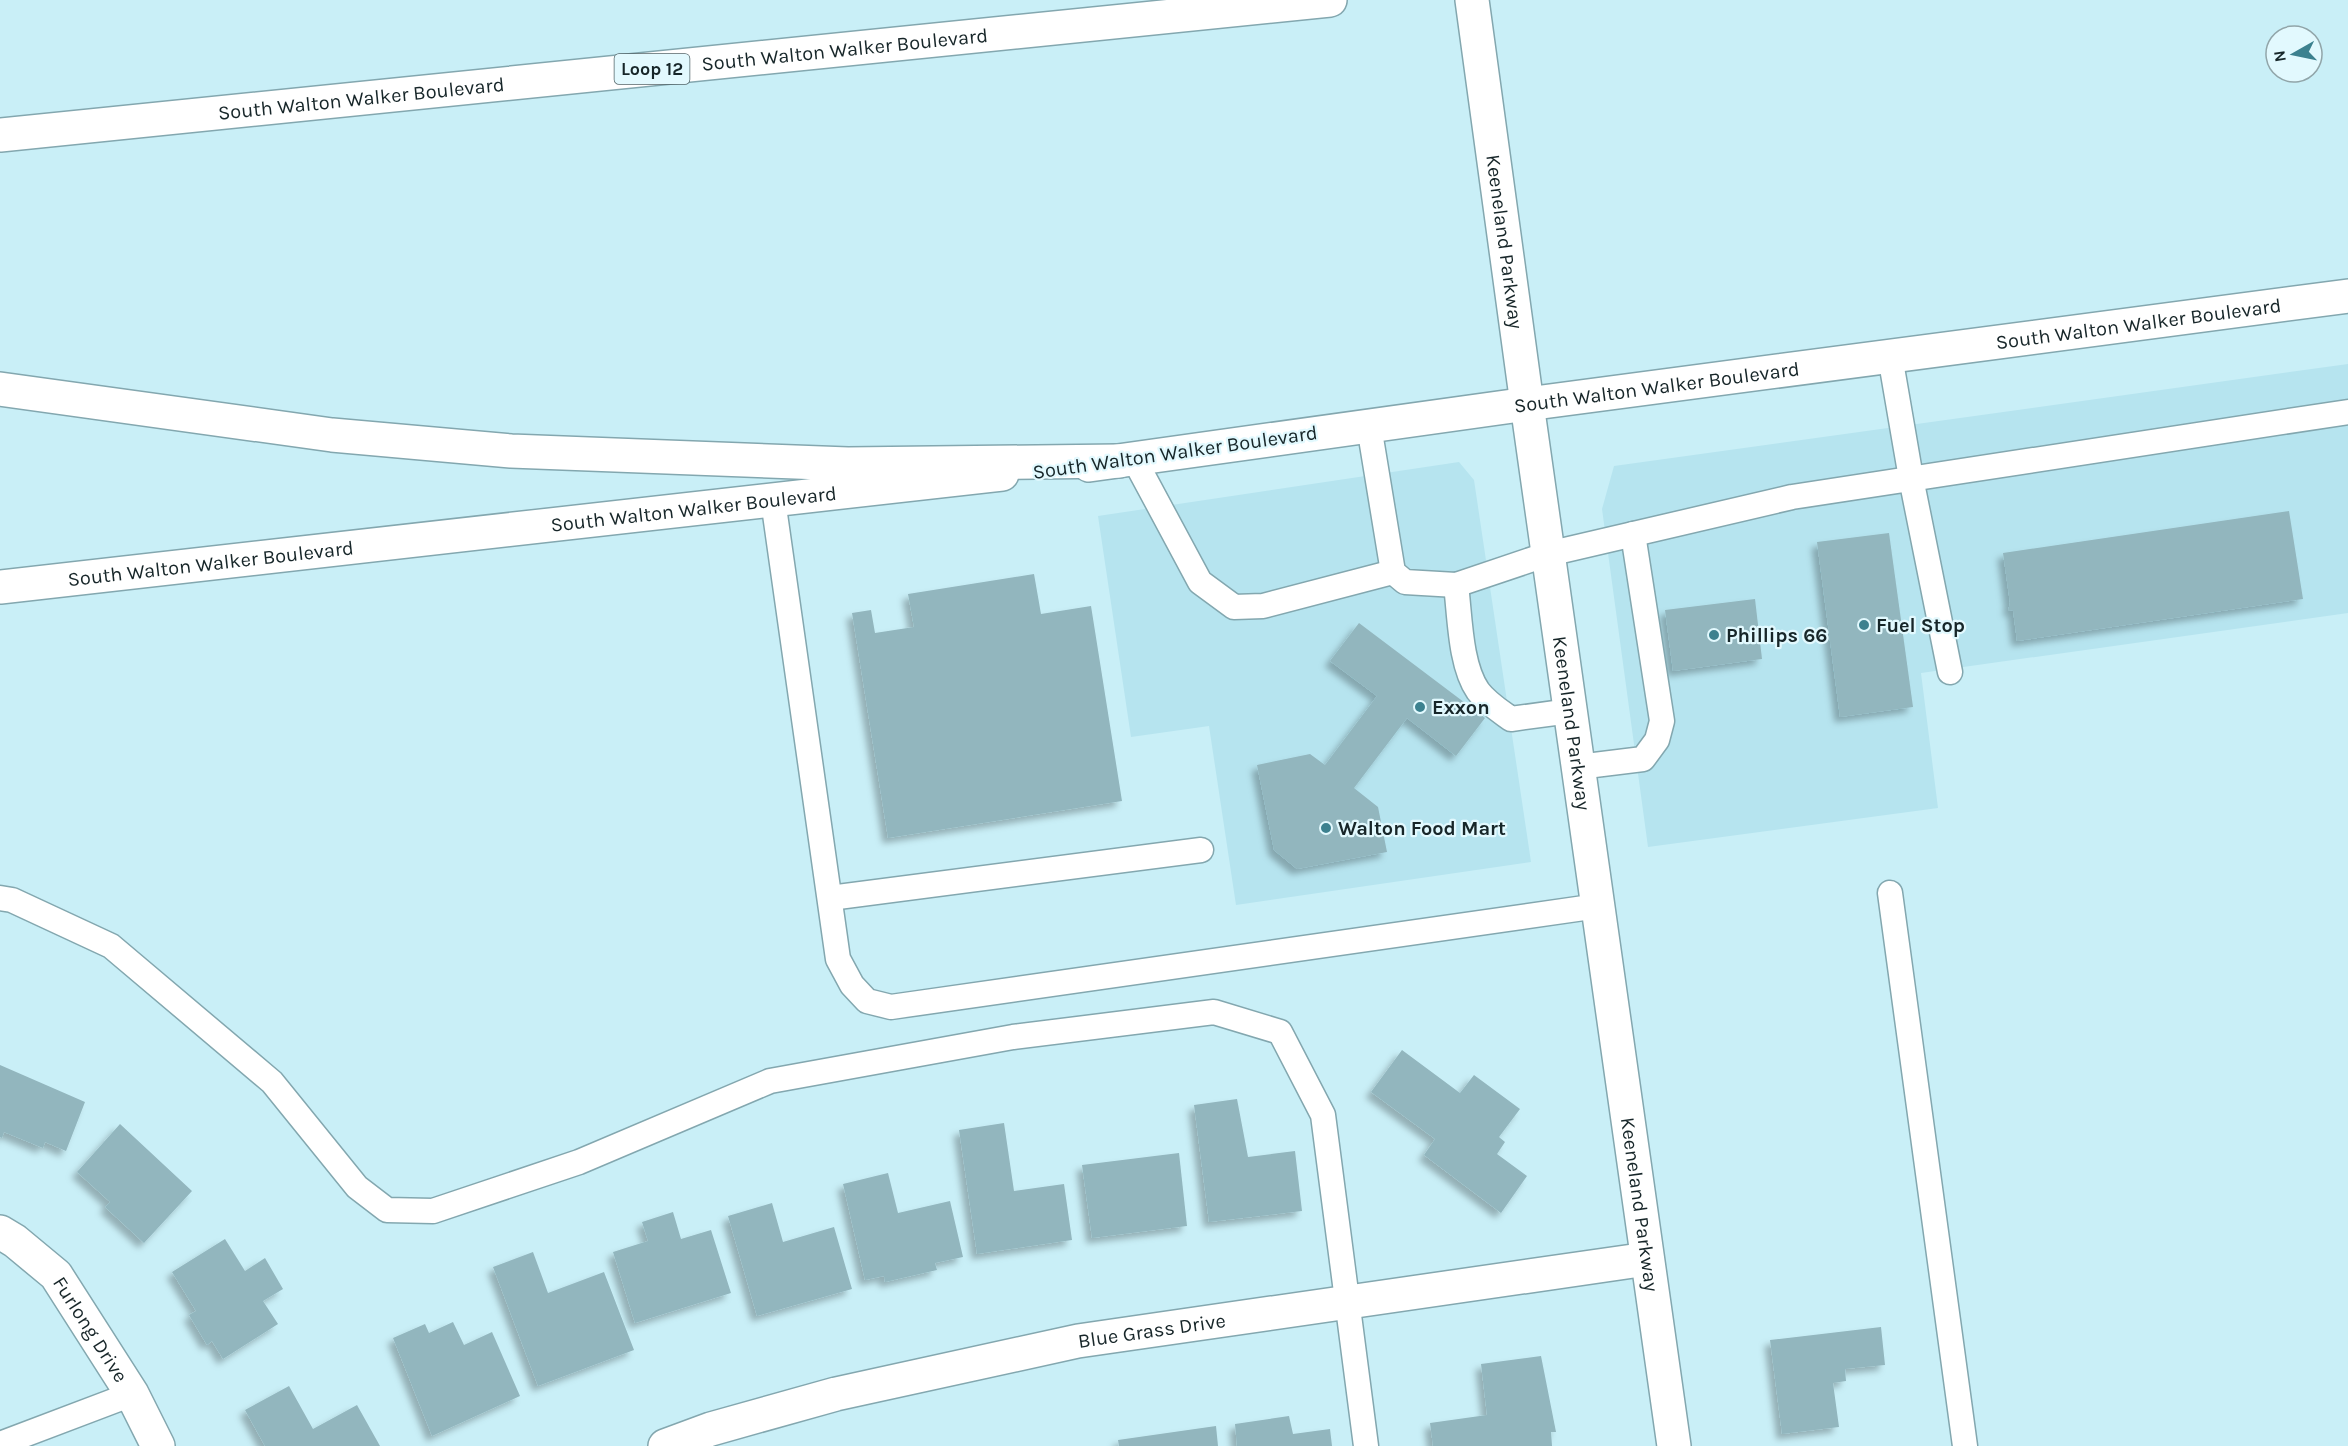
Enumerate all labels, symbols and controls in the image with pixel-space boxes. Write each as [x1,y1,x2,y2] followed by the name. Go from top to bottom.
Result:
[700,24,989,76] street label: South Walton Walker Boulevard
[2264,24,2324,84] north arrow
[2269,49,2290,63] text: N
[614,54,690,84] road number: Loop 12
[217,73,505,125] street label: South Walton Walker Boulevard
[1481,153,1528,330] street label: Keeneland Parkway
[1994,294,2283,354] street label: South Walton Walker Boulevard
[1513,357,1801,418] street label: South Walton Walker Boulevard
[1031,421,1319,484] street label: South Walton Walker Boulevard
[549,482,838,537] street label: South Walton Walker Boulevard
[67,536,355,591] street label: South Walton Walker Boulevard
[1876,614,1965,637] place label: Fuel Stop
[1857,618,1871,632] marker: Fuel Stop
[1726,624,1827,647] place label: Phillips 66
[1707,628,1721,642] marker: Phillips 66
[1548,635,1595,812] street label: Keeneland Parkway
[1432,696,1490,719] place label: Exxon
[1413,700,1427,714] marker: Exxon
[1338,817,1506,840] place label: Walton Food Mart
[1319,821,1333,835] marker: Walton Food Mart
[1616,1116,1663,1293] street label: Keeneland Parkway
[48,1272,132,1386] street label: Furlong Drive
[1076,1309,1227,1353] street label: Blue Grass Drive

